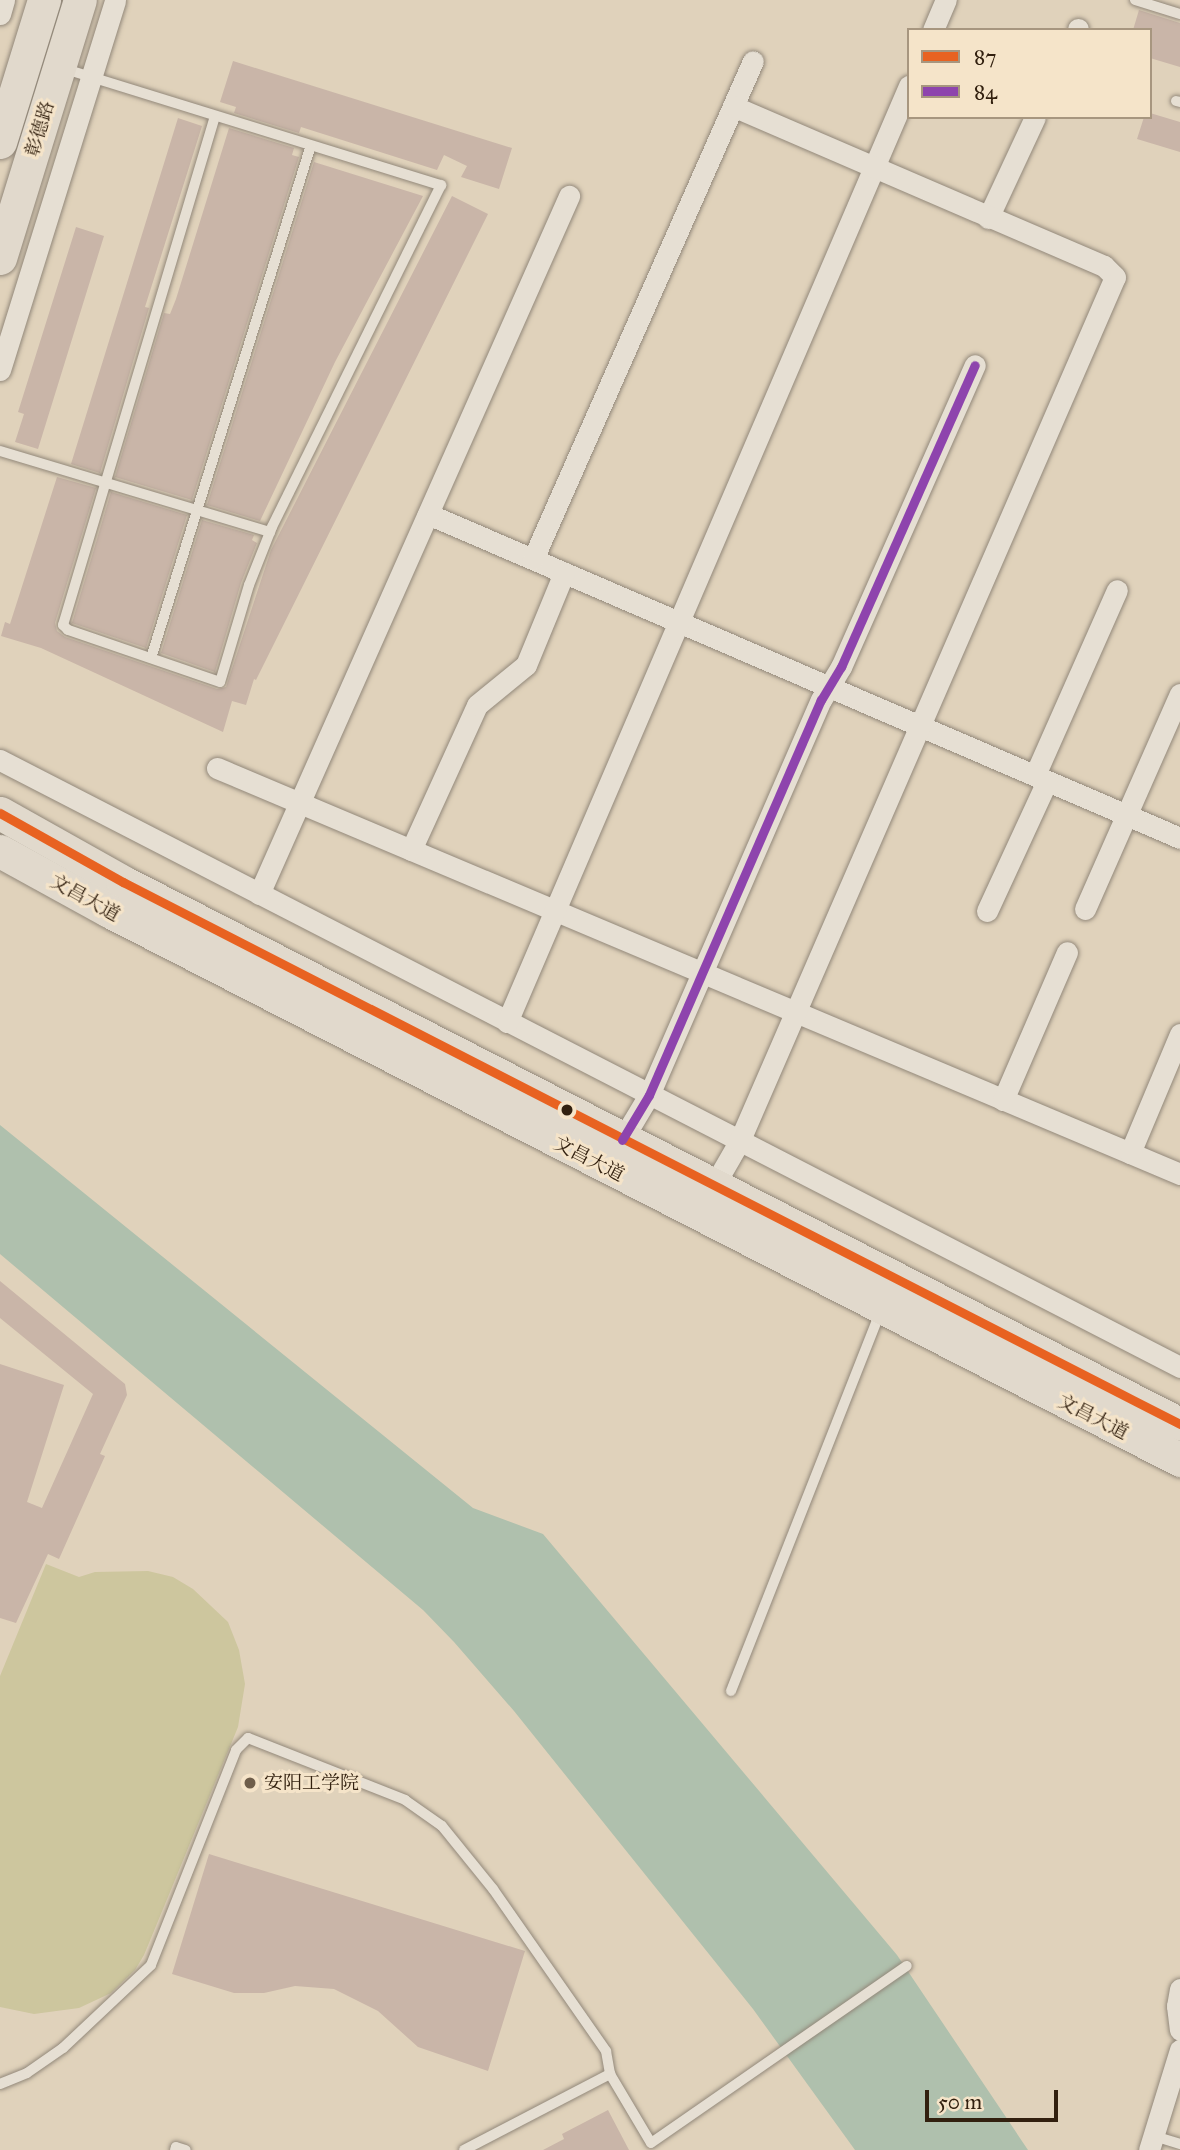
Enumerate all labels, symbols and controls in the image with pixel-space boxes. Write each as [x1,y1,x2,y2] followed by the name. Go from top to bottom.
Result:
[907,28,1152,119] legend
[974,44,996,70] text: 87
[974,79,997,105] text: 84
[21,98,59,160] street label: 彰德路
[46,870,124,926] street label: 文昌大道
[560,1103,574,1117] unlabelled marker
[550,1132,628,1186] street label: 文昌大道
[1054,1390,1132,1444] street label: 文昌大道
[264,1772,359,1794] place label: 安阳工学院
[242,1775,258,1791] marker: 安阳工学院
[928,2076,1061,2120] scale bar
[938,2089,982,2115] text: 50 m

